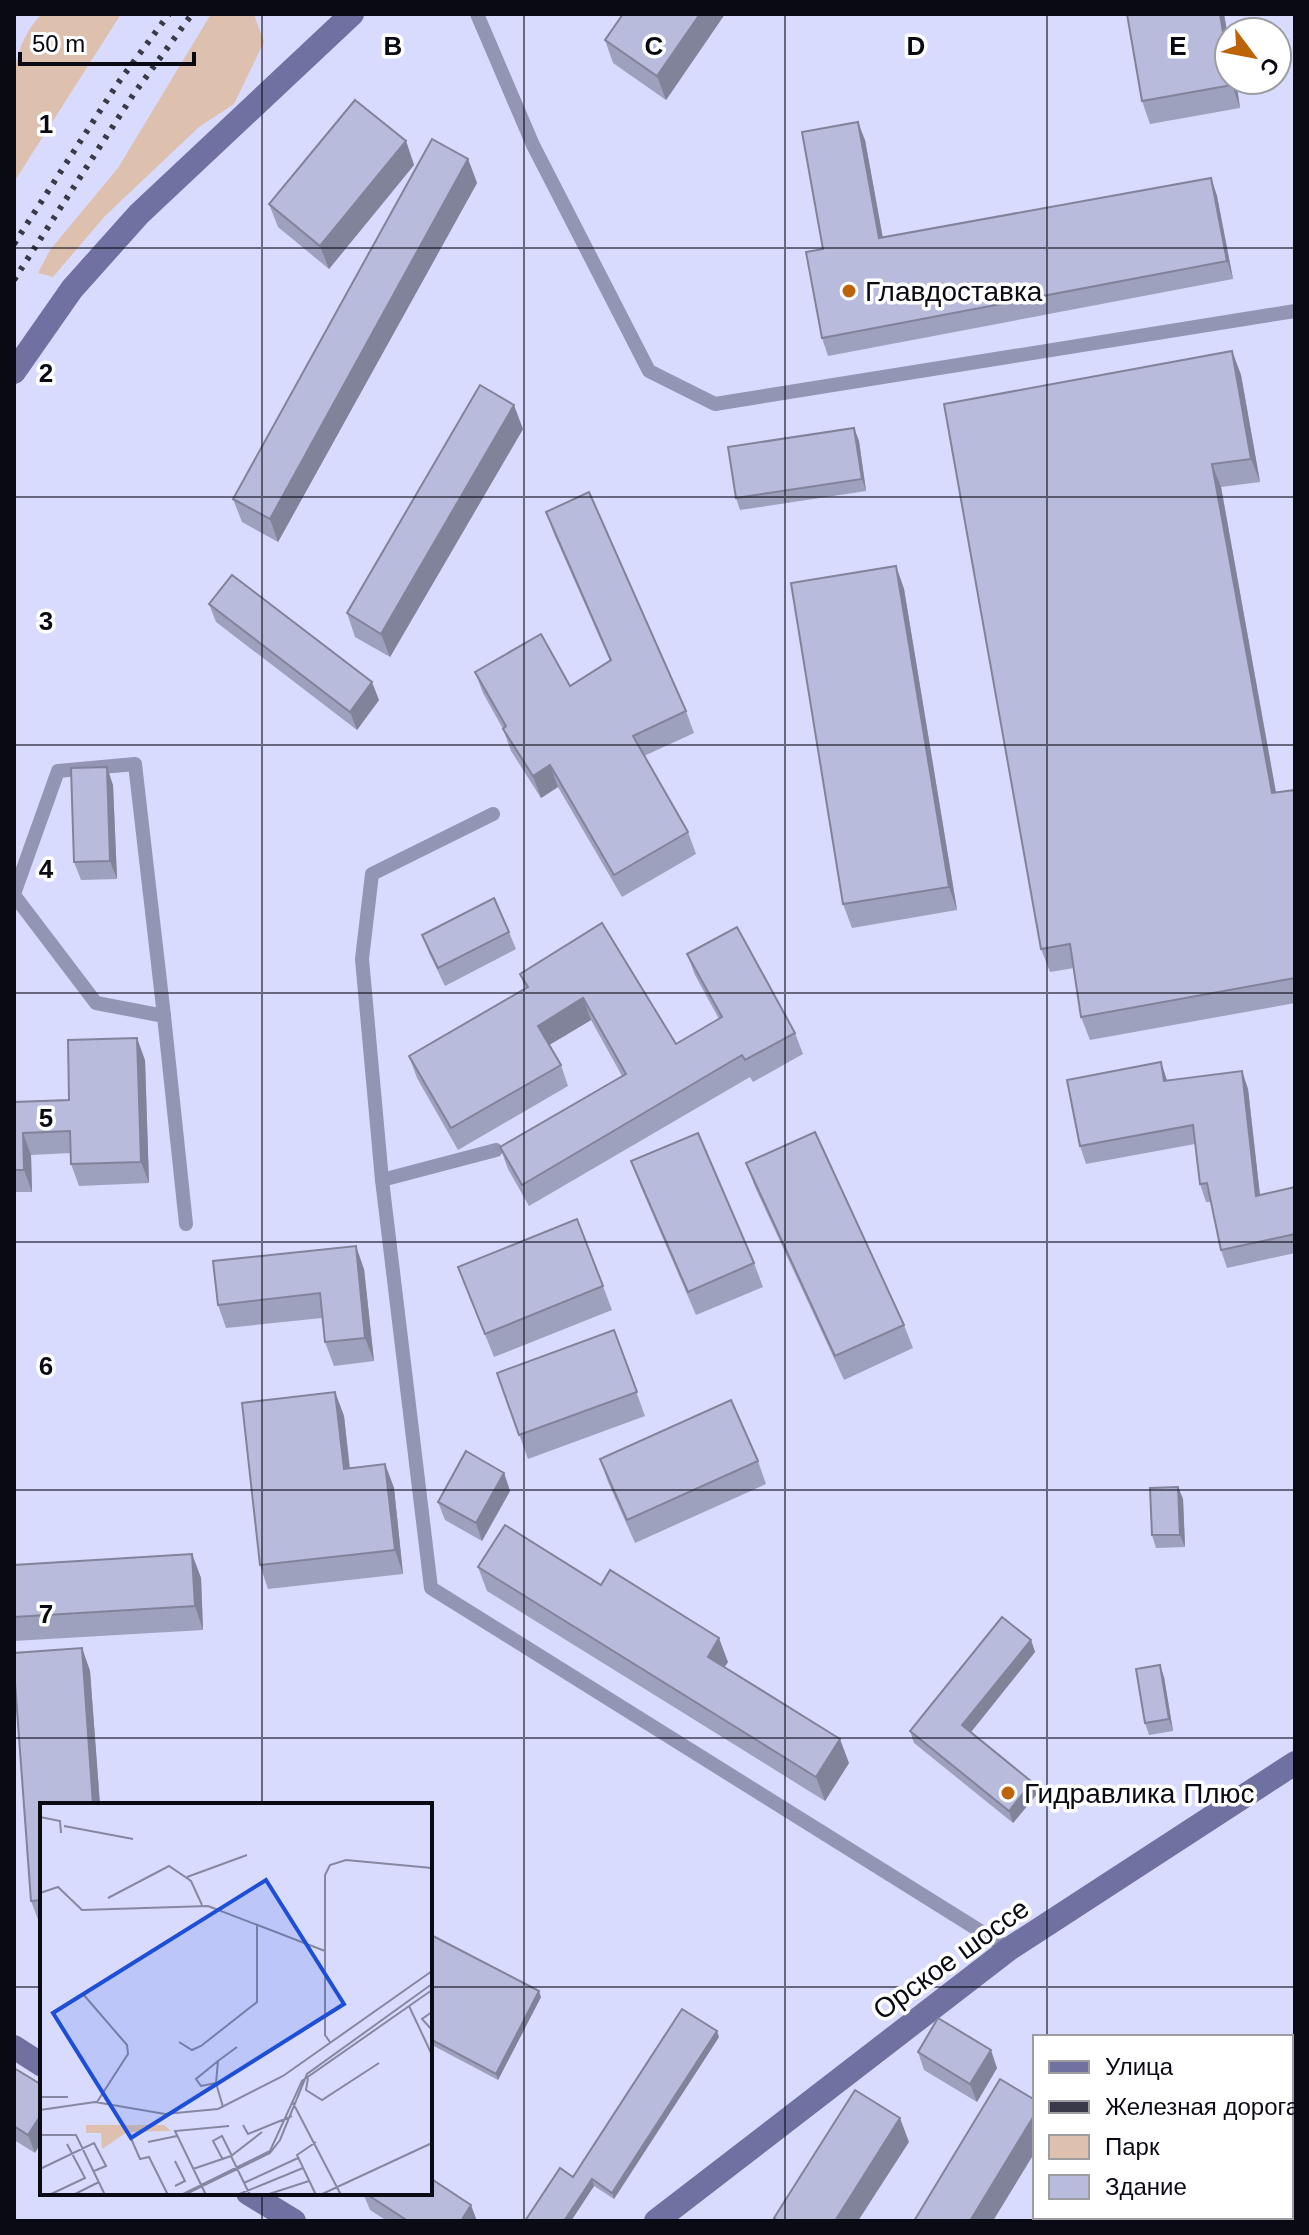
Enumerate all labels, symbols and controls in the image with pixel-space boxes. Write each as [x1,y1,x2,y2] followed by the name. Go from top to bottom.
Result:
[20,16,194,66] scale bar
[1213,16,1293,96] north arrow
[32,30,85,57] text: 50 m
[384,31,402,61] text: B
[645,31,664,61] text: C
[907,31,925,61] text: D
[1169,31,1187,61] text: E
[1255,53,1284,80] text: С
[39,109,53,139] text: 1
[865,276,1043,307] place label: Главдоставка
[840,282,858,300] marker: Главдоставка
[39,358,53,388] text: 2
[39,606,53,636] text: 3
[39,854,54,884] text: 4
[39,1103,53,1133] text: 5
[39,1351,53,1381] text: 6
[39,1599,53,1629] text: 7
[1024,1778,1255,1809] place label: Гидравлика Плюс
[999,1784,1017,1802] marker: Гидравлика Плюс
[40,1803,432,2195] inset map
[867,1892,1035,2026] street label: Орское шоссе
[1033,2035,1293,2219] legend
[1105,2053,1174,2080] text: Улица
[1105,2093,1300,2120] text: Железная дорога
[1105,2133,1160,2160] text: Парк
[1105,2173,1187,2200] text: Здание

